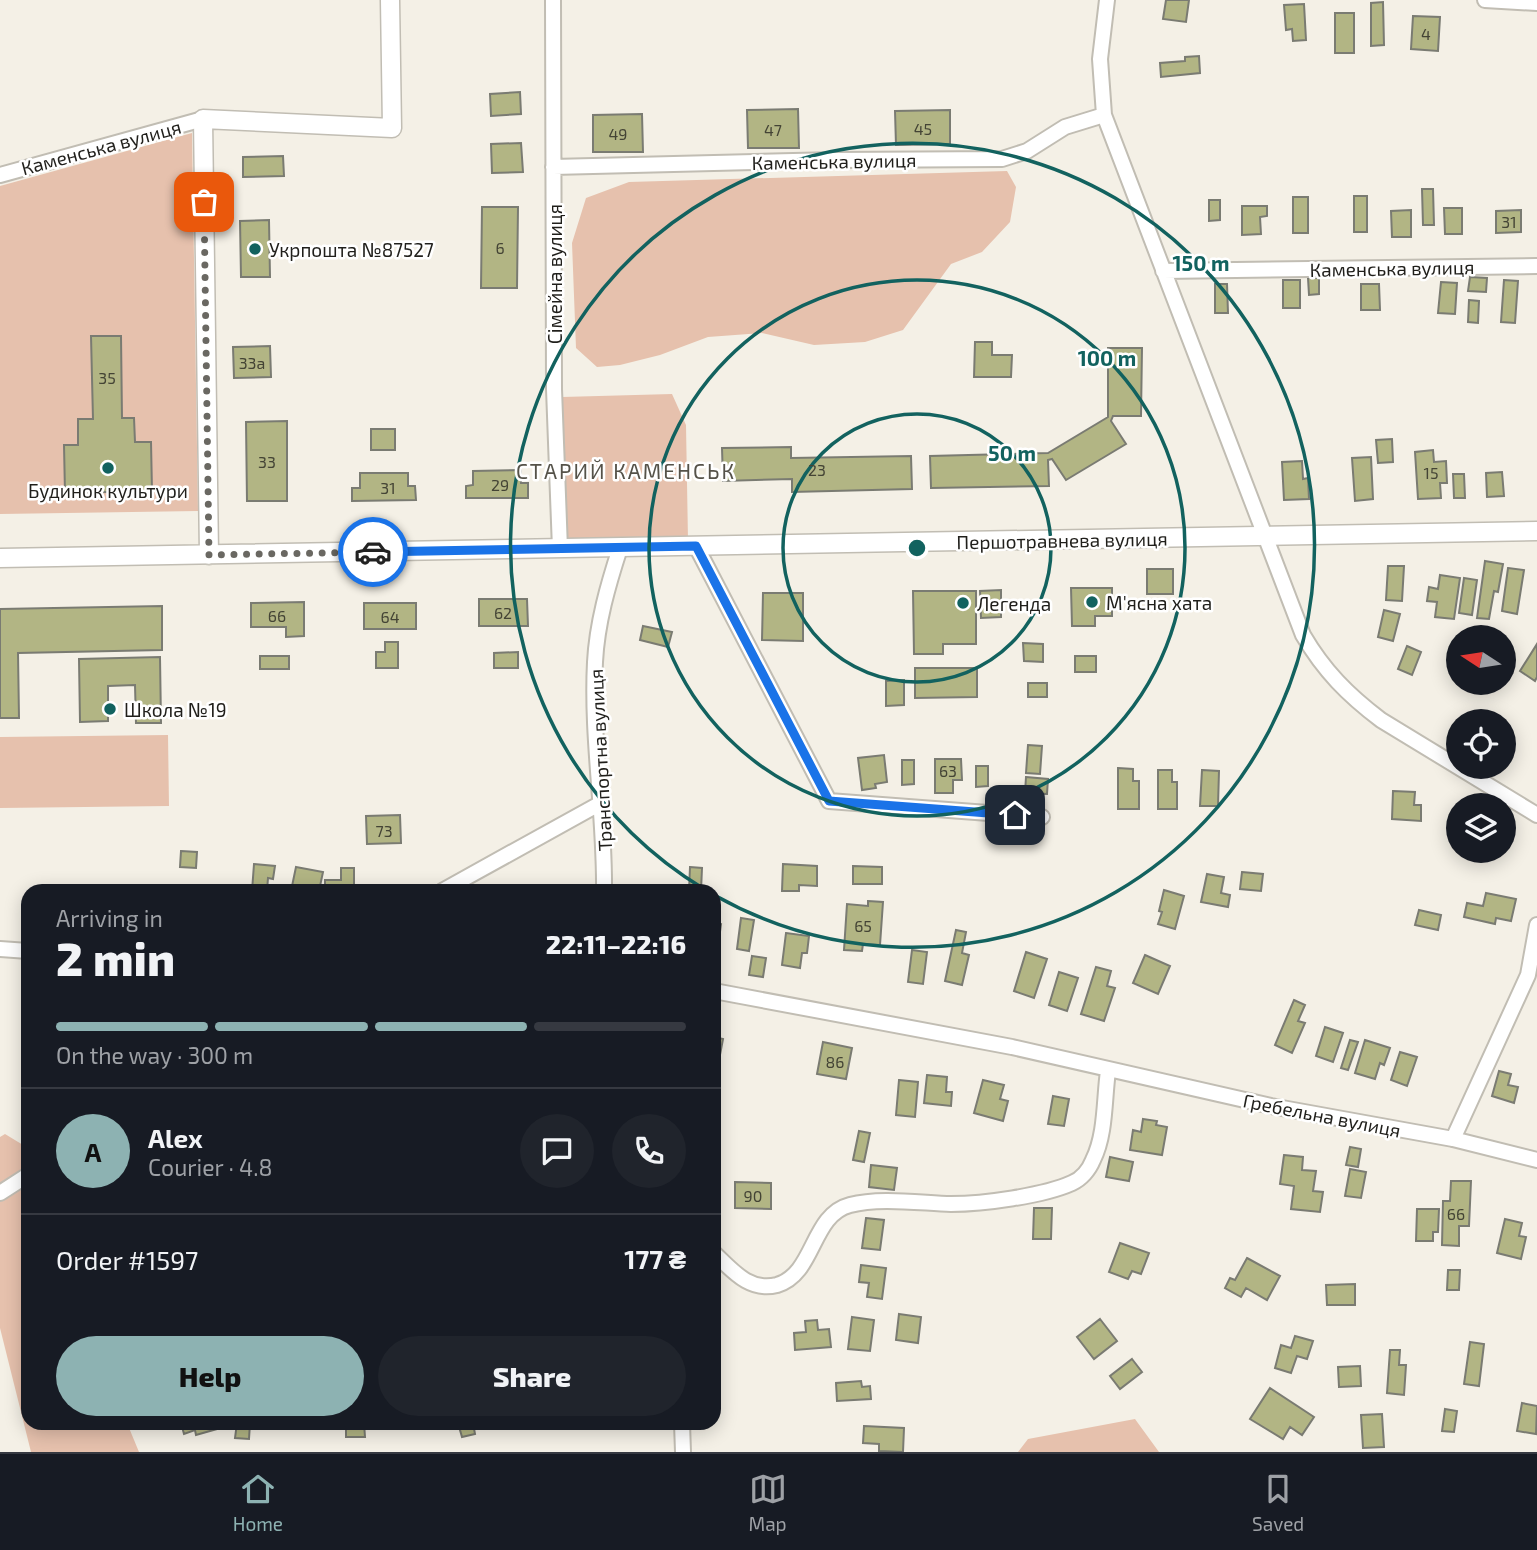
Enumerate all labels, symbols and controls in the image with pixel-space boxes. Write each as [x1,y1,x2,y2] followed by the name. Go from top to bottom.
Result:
[1421,24,1431,43] house number: 4
[18,115,184,180] street label: Каменська вулиця
[914,119,932,138] house number: 45
[764,120,782,139] house number: 47
[609,124,628,143] house number: 49
[751,148,917,175] street label: Каменська вулиця
[174,172,234,232] pin
[185,183,223,221] icon: bag
[543,204,567,344] street label: Сімейна вулиця
[1501,212,1517,231] house number: 31
[269,238,434,261] place label: Укрпошта №87527
[495,238,505,257] house number: 6
[247,241,263,257] marker: Укрпошта №87527
[1173,250,1229,275] text: 150 m
[1309,255,1475,282] street label: Каменська вулиця
[1078,345,1136,370] text: 100 m
[239,353,265,372] house number: 33а
[98,368,116,387] house number: 35
[988,440,1036,465] text: 50 m
[258,452,276,471] house number: 33
[516,458,736,483] district label: СТАРИЙ КАМЕНСЬК
[100,460,116,476] marker: Будинок культури
[808,460,826,479] house number: 23
[1424,463,1438,482] house number: 15
[491,475,509,494] house number: 29
[380,478,396,497] house number: 31
[28,479,188,503] place label: Будинок культури
[338,517,408,587] courier
[956,527,1168,554] street label: Першотравнева вулиця
[354,533,392,571] icon: car
[905,536,929,560] centre of rings
[1106,591,1212,614] place label: М'ясна хата
[977,592,1051,615] place label: Легенда
[1084,594,1100,610] marker: М'ясна хата
[955,595,971,611] marker: Легенда
[494,603,512,622] house number: 62
[268,606,286,625] house number: 66
[381,607,400,626] house number: 64
[1446,625,1516,695] north arrow
[1446,625,1516,863] map controls
[584,668,617,852] street label: Транспортна вулиця
[124,698,227,721] place label: Школа №19
[102,701,118,717] marker: Школа №19
[1446,709,1516,779] button: locate
[939,761,957,780] house number: 63
[985,785,1045,845] pin
[1446,793,1516,863] button: layers
[996,796,1034,834] icon: home
[375,821,393,840] house number: 73
[56,904,163,932] text: Arriving in
[854,916,872,935] house number: 65
[546,928,686,959] text: 22:11–22:16
[56,930,175,985] text: 2 min
[56,1041,253,1069] text: On the way · 300 m
[826,1052,844,1071] house number: 86
[1241,1088,1403,1143] street label: Гребельна вулиця
[520,1114,594,1188] button: chat
[612,1114,686,1188] button: phone
[148,1122,203,1153] text: Alex
[85,1136,101,1167] text: A
[148,1153,272,1181] text: Courier · 4.8
[744,1186,762,1205] house number: 90
[1447,1204,1465,1223] house number: 66
[624,1243,686,1274] text: 177 ₴
[56,1244,198,1275] text: Order #1597
[56,1336,364,1416] button: Help
[378,1336,686,1416] button: Share
[233,1470,283,1535] tab: Home
[749,1470,787,1535] tab: Map
[1252,1470,1304,1535] tab: Saved

